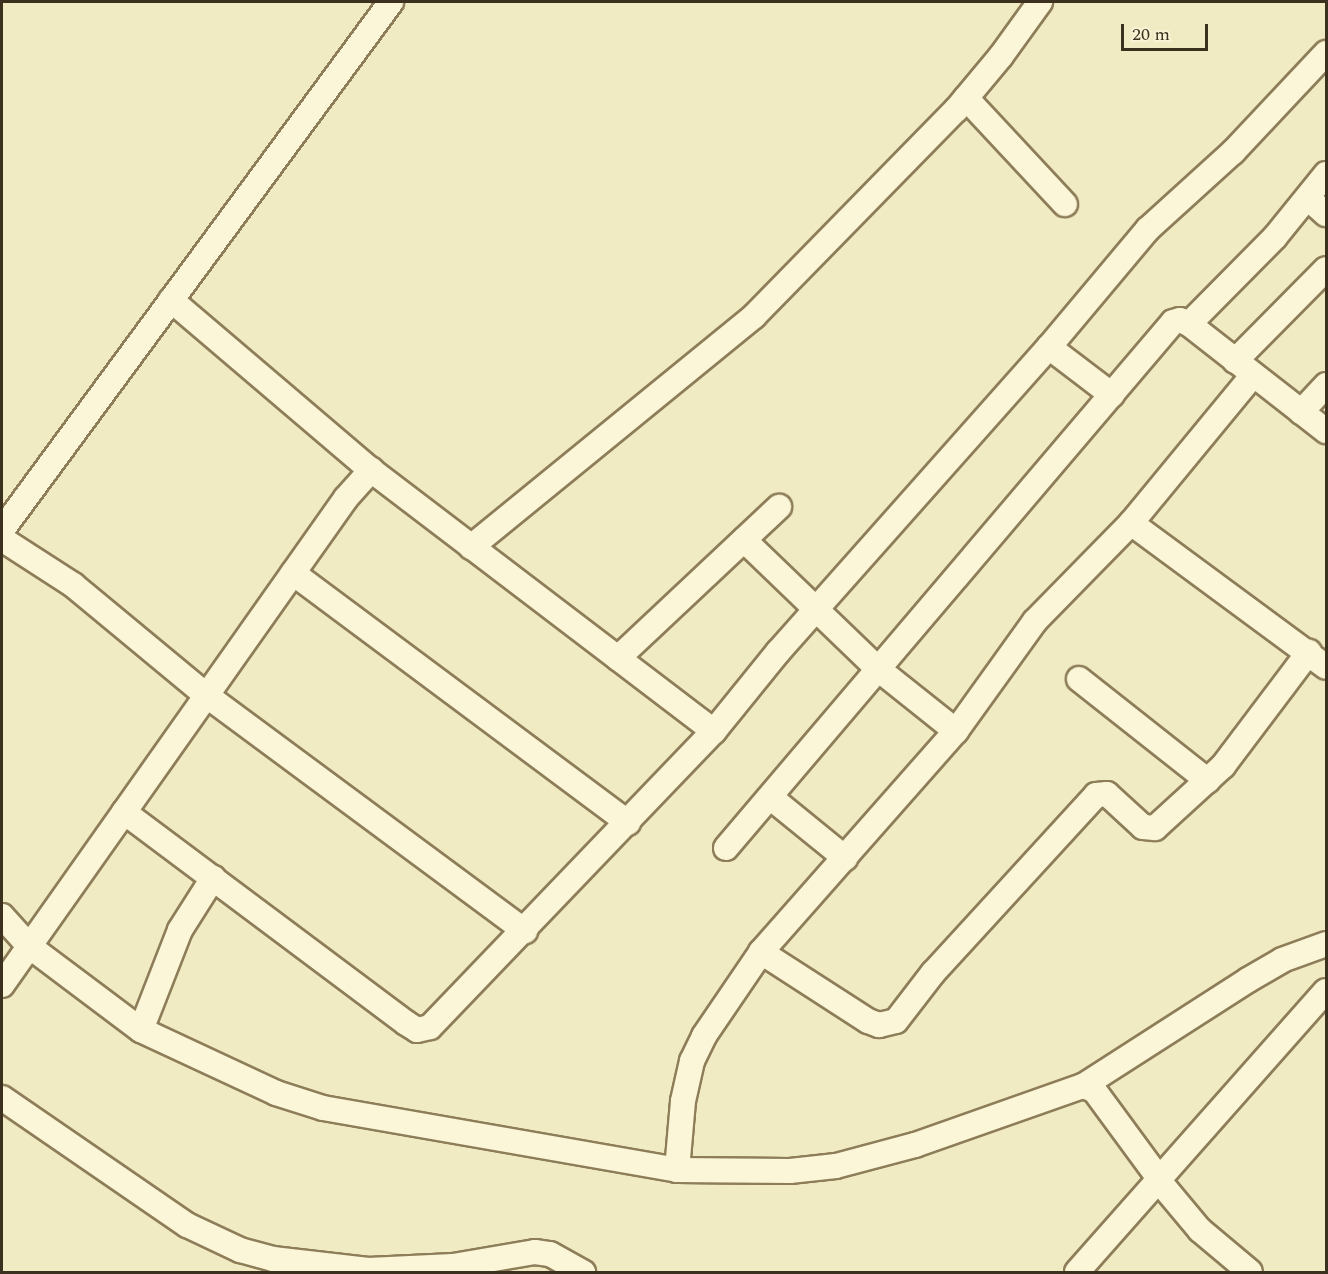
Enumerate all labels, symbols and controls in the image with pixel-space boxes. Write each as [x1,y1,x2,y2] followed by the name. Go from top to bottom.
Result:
[1124,12,1211,50] scale bar
[1132,21,1170,48] text: 20 m

